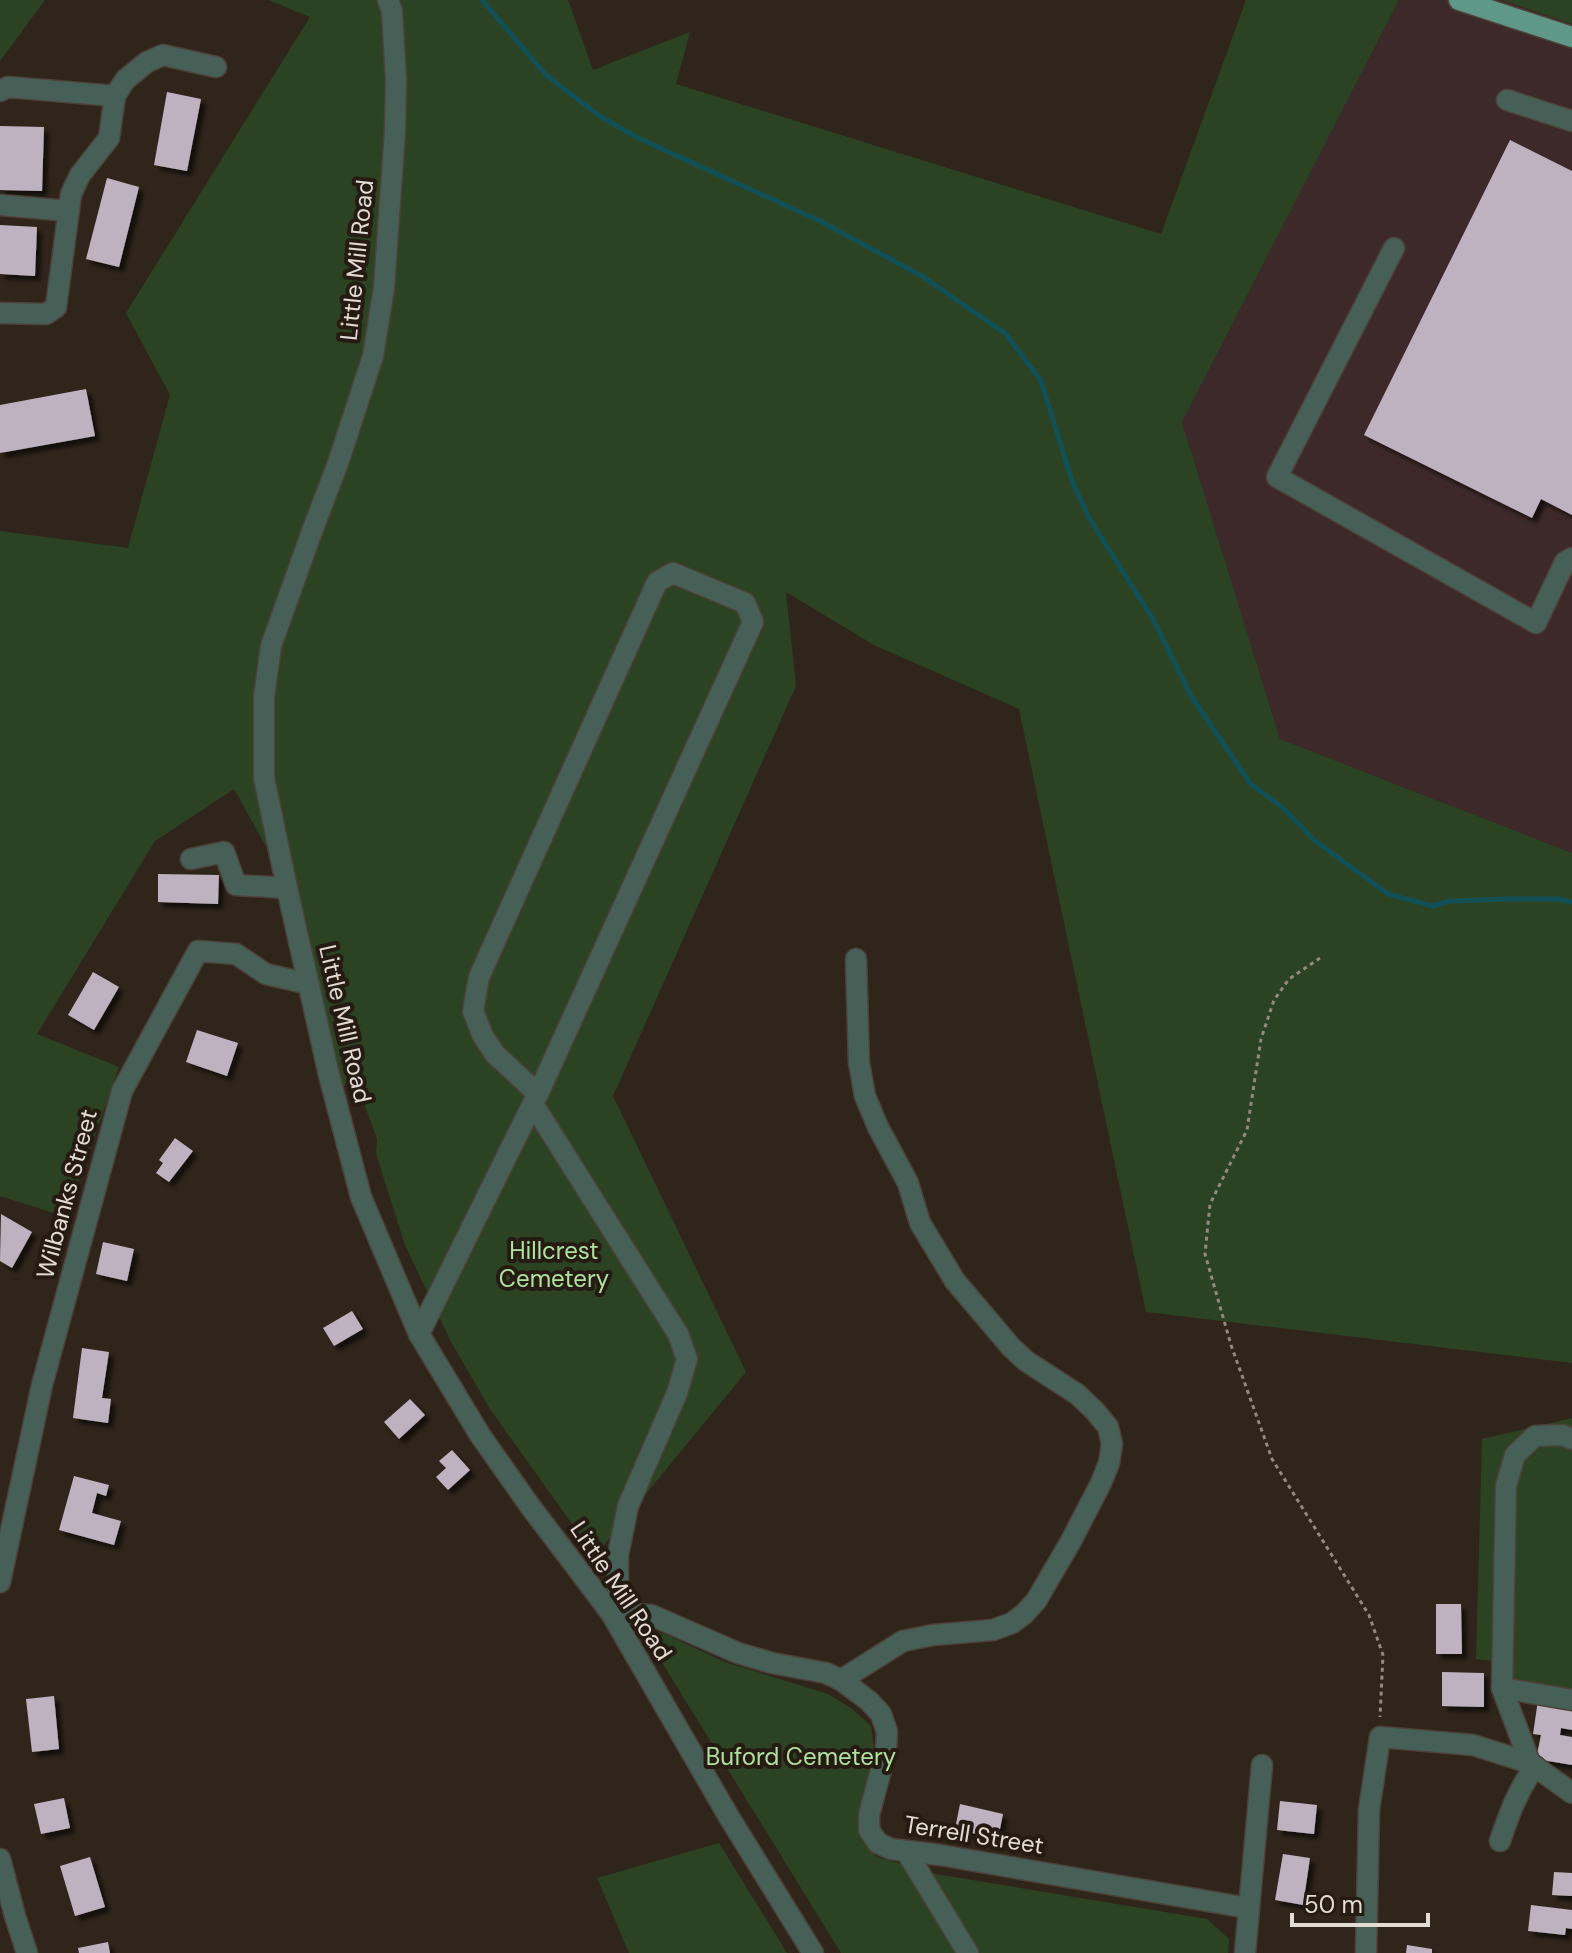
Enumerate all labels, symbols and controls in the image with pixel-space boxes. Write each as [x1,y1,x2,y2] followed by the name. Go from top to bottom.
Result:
[333,178,380,342] street label: Little Mill Road
[312,942,379,1106] street label: Little Mill Road
[29,1106,104,1282] street label: Wilbanks Street
[499,1235,609,1294] park label: Hillcrest Cemetery
[563,1515,679,1666] street label: Little Mill Road
[706,1741,896,1772] park label: Buford Cemetery
[902,1808,1046,1861] street label: Terrell Street
[1292,1877,1428,1927] scale bar
[1304,1889,1363,1920] text: 50 m

